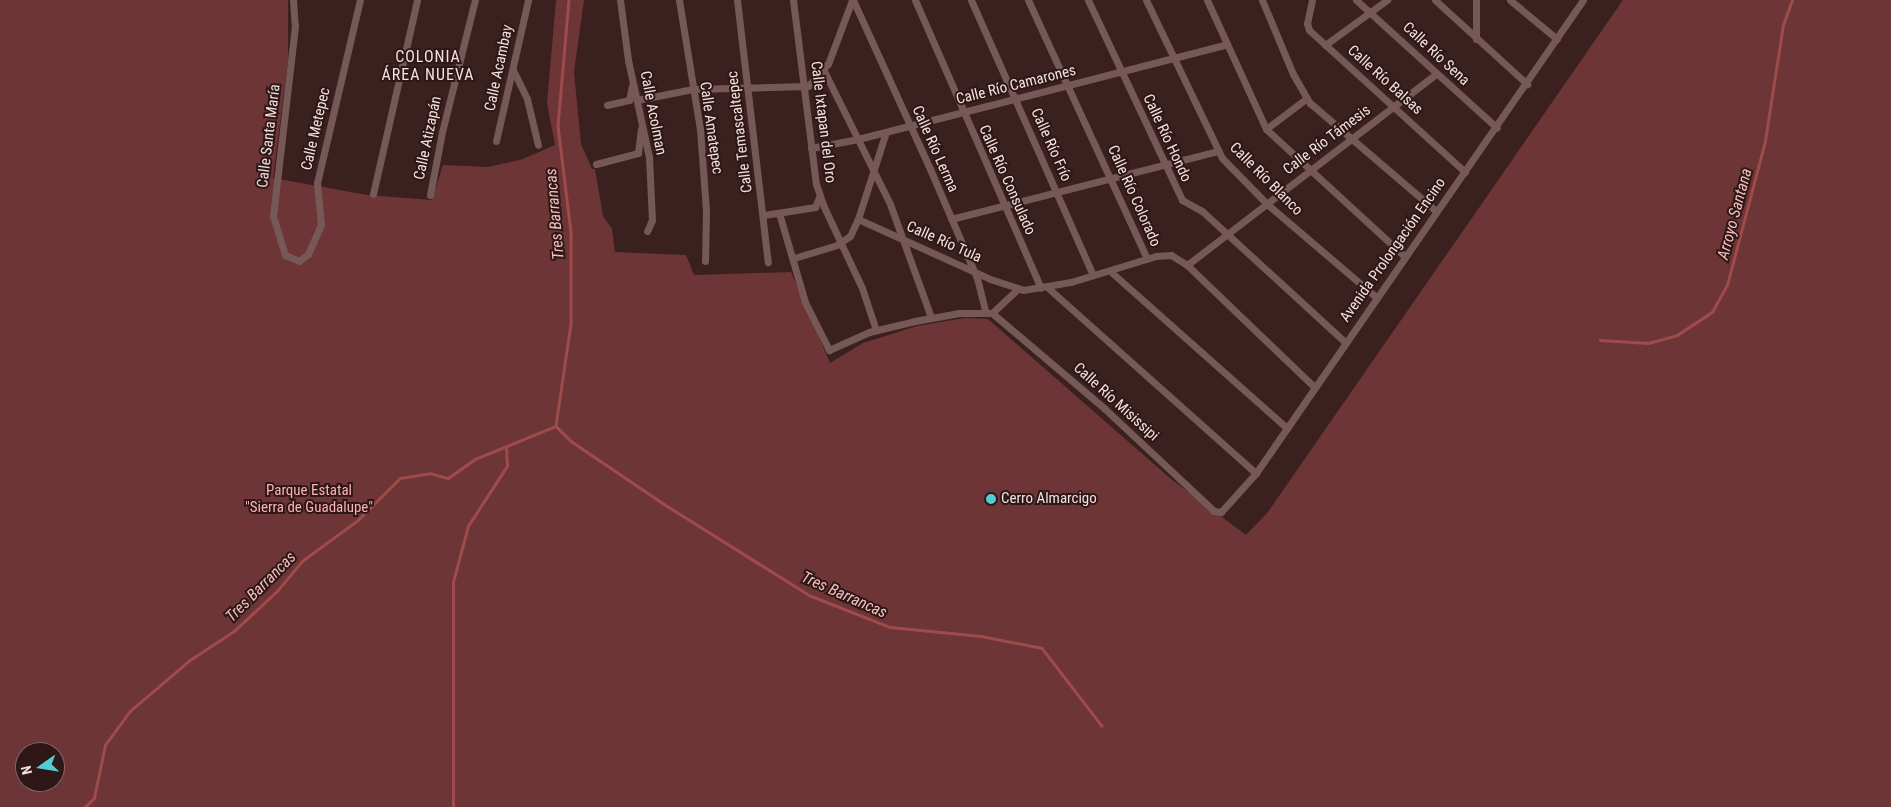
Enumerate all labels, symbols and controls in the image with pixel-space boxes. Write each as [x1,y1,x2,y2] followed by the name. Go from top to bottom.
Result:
[1399,19,1473,89] street label: Calle Río Sena
[481,23,517,113] street label: Calle Acambay
[1344,41,1426,119] street label: Calle Río Balsas
[380,47,476,85] district label: COLONIA ÁREA NUEVA
[807,60,839,184] street label: Calle Ixtapan del Oro
[954,61,1078,109] street label: Calle Río Camarones
[636,69,670,157] street label: Calle Acolman
[724,70,756,194] street label: Calle Temascaltepec
[696,81,726,175] street label: Calle Amatepec
[254,83,284,189] street label: Calle Santa María
[298,86,334,172] street label: Calle Metepec
[1139,91,1195,185] street label: Calle Río Hondo
[410,95,446,181] street label: Calle Atizapán
[1280,101,1374,179] street label: Calle Río Támesis
[908,103,962,195] street label: Calle Río Lerma
[1027,106,1075,184] street label: Calle Río Frío
[975,122,1039,238] street label: Calle Río Consulado
[1226,139,1306,219] street label: Calle Río Blanco
[1104,143,1164,249] street label: Calle Río Colorado
[1714,166,1756,262] water label: Arroyo Santana
[541,167,569,261] water label: Tres Barrancas
[1336,174,1450,326] street label: Avenida Prolongación Encino
[904,217,984,267] street label: Calle Río Tula
[1070,359,1162,445] street label: Calle Río Misissipi
[245,481,373,516] park label: Parque Estatal "Sierra de Guadalupe"
[1001,490,1097,508] place label: Cerro Almarcigo
[985,493,997,505] marker: Cerro Almarcigo
[222,548,300,626] water label: Tres Barrancas
[798,568,890,622] water label: Tres Barrancas
[15,742,65,792] north arrow
[18,764,35,776] text: N

